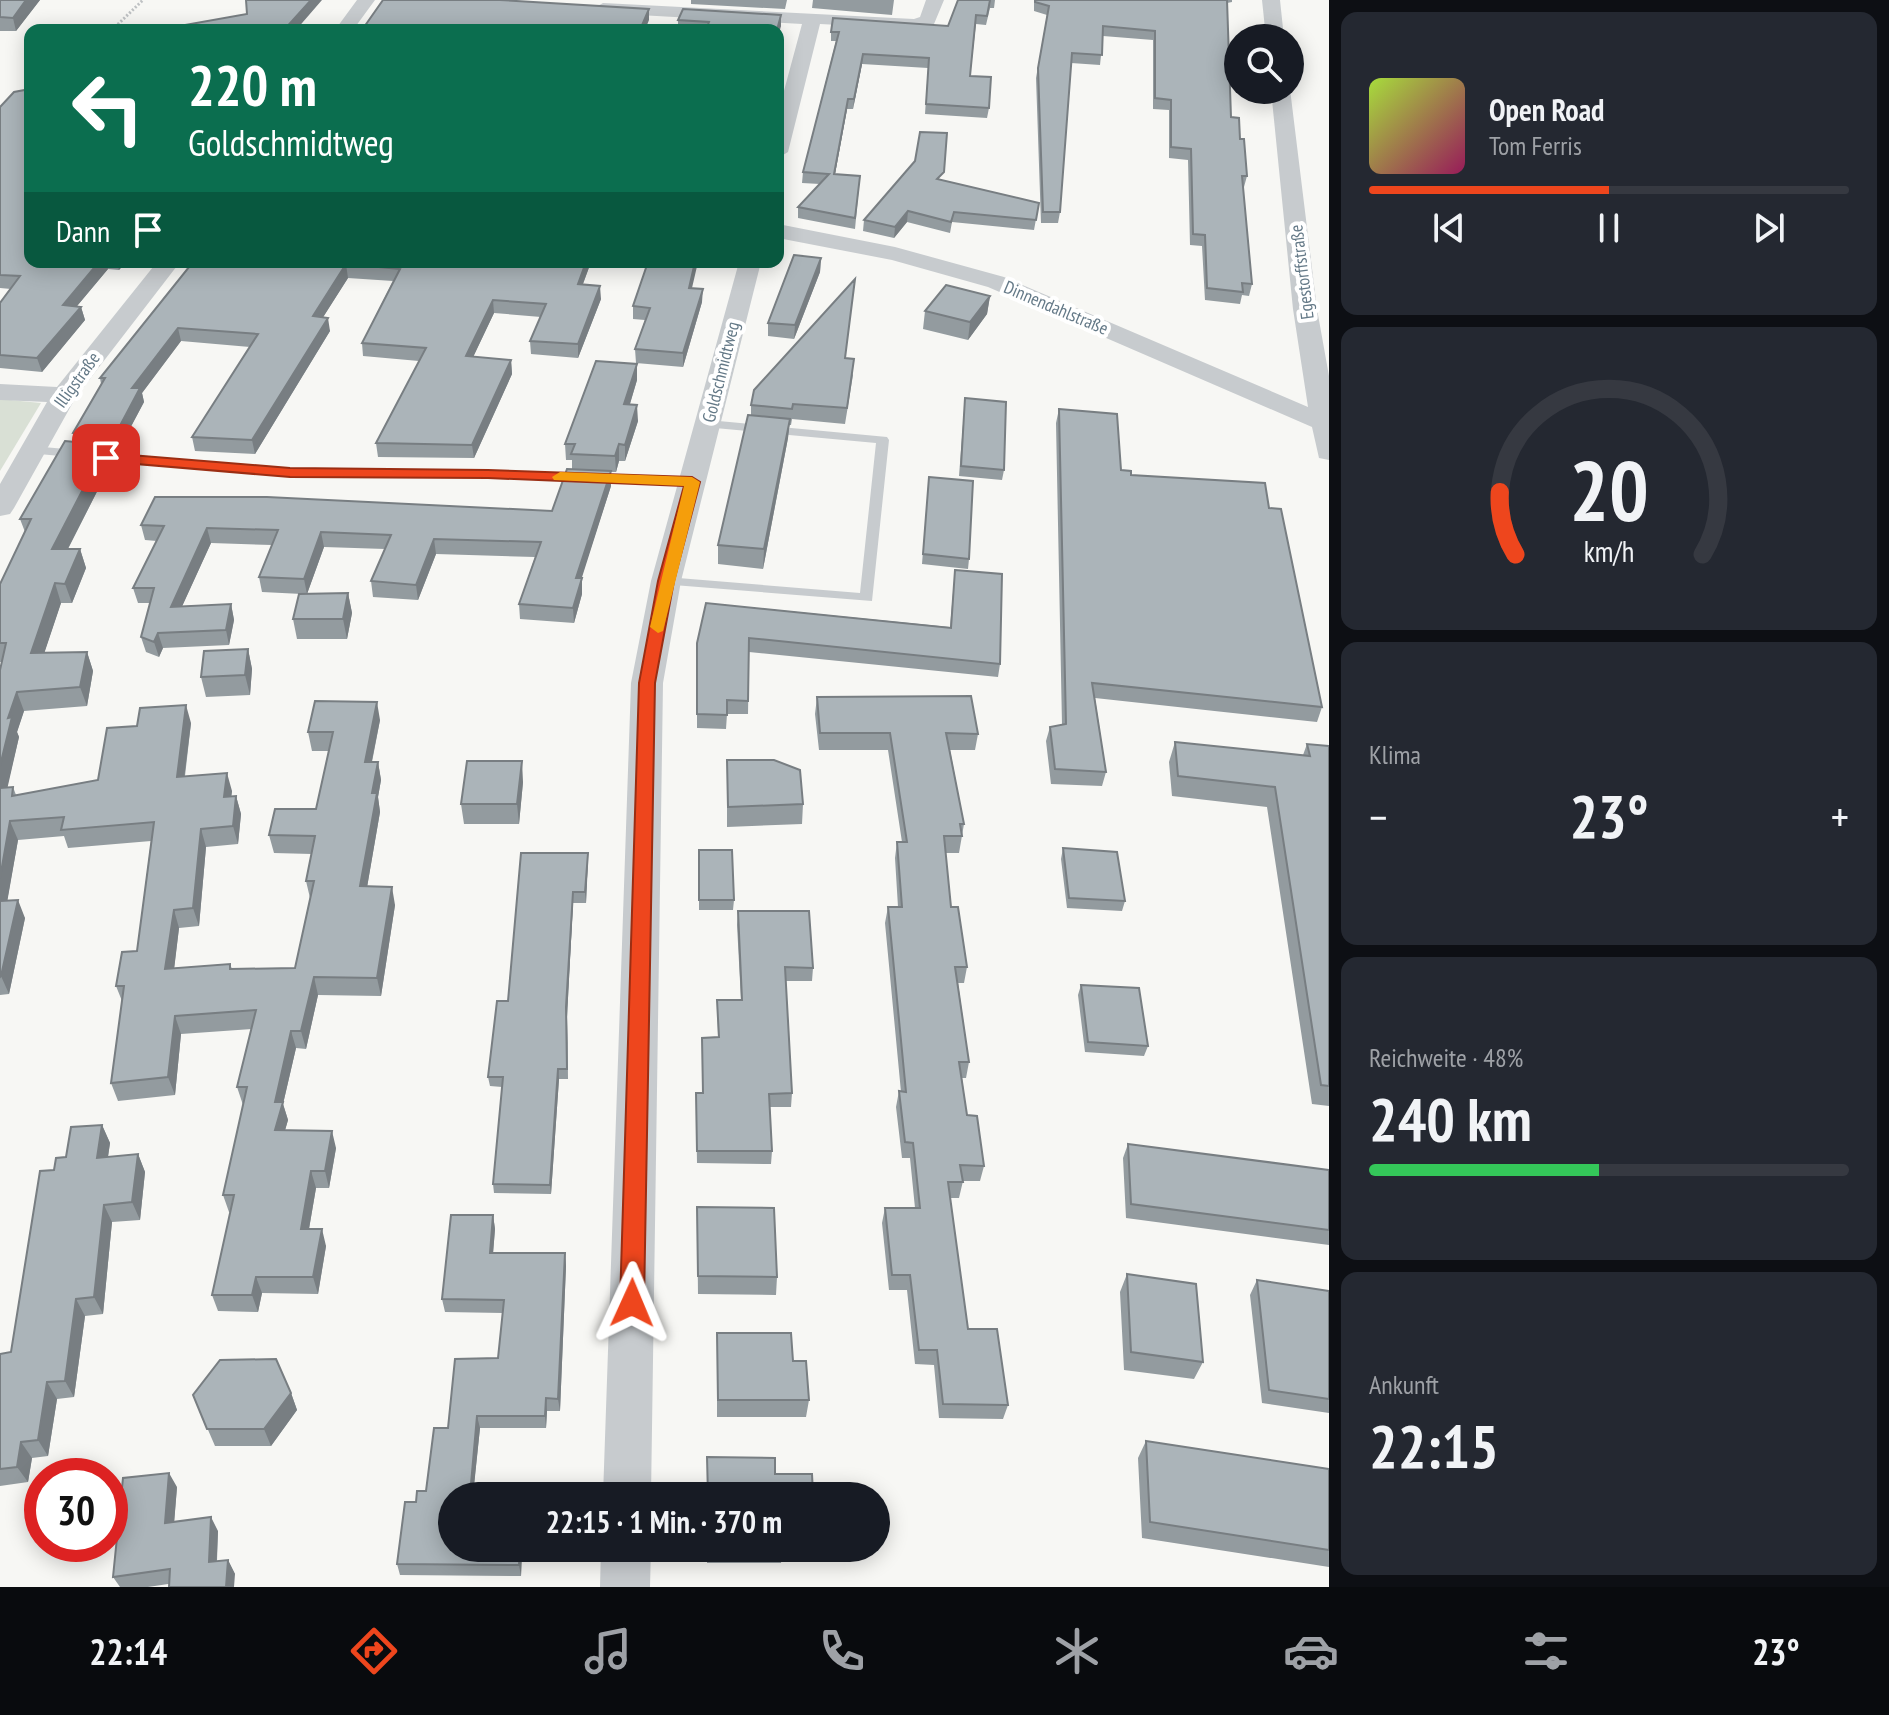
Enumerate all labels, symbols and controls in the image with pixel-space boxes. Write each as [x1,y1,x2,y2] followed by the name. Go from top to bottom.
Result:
[1224,24,1304,104] map controls
[1224,24,1304,104] button: search
[188,49,317,121] text: 220 m
[56,56,160,160] icon: left
[1489,90,1604,129] text: Open Road
[188,119,394,166] text: Goldschmidtweg
[1489,129,1582,162] text: Tom Ferris
[1427,206,1471,250] icon: previous
[1587,206,1631,250] icon: pause
[1747,206,1791,250] icon: next
[126,208,170,252] icon: arrive
[56,211,110,250] text: Dann
[1284,223,1319,321] street label: Egestorffstraße
[1001,275,1112,340] street label: Dinnendahlstraße
[697,319,744,425] street label: Goldschmidtweg
[49,347,105,412] street label: Illigstraße
[72,424,140,492] pin
[1569,435,1649,543] text: 20
[84,436,128,480] icon: arrive
[1584,533,1634,570] text: km/h
[1369,738,1421,771] text: Klima
[1569,777,1649,855] text: 23°
[1369,788,1387,845] text: −
[1831,788,1849,845] text: +
[1369,1041,1523,1074] text: Reichweite · 48%
[1369,1080,1532,1158] text: 240 km
[590,1261,674,1345] position arrow
[1369,1368,1439,1401] text: Ankunft
[1369,1407,1499,1485] text: 22:15
[24,1458,128,1562] speed limit sign: 30
[546,1502,782,1541] text: 22:15 · 1 Min. · 370 m
[346,1623,402,1679] icon: directions
[580,1623,636,1679] icon: music
[814,1623,870,1679] icon: phone
[1049,1623,1105,1679] icon: climate
[1283,1623,1339,1679] icon: car
[1518,1623,1574,1679] icon: filters
[89,1628,167,1675] text: 22:14
[1752,1628,1800,1675] text: 23°

